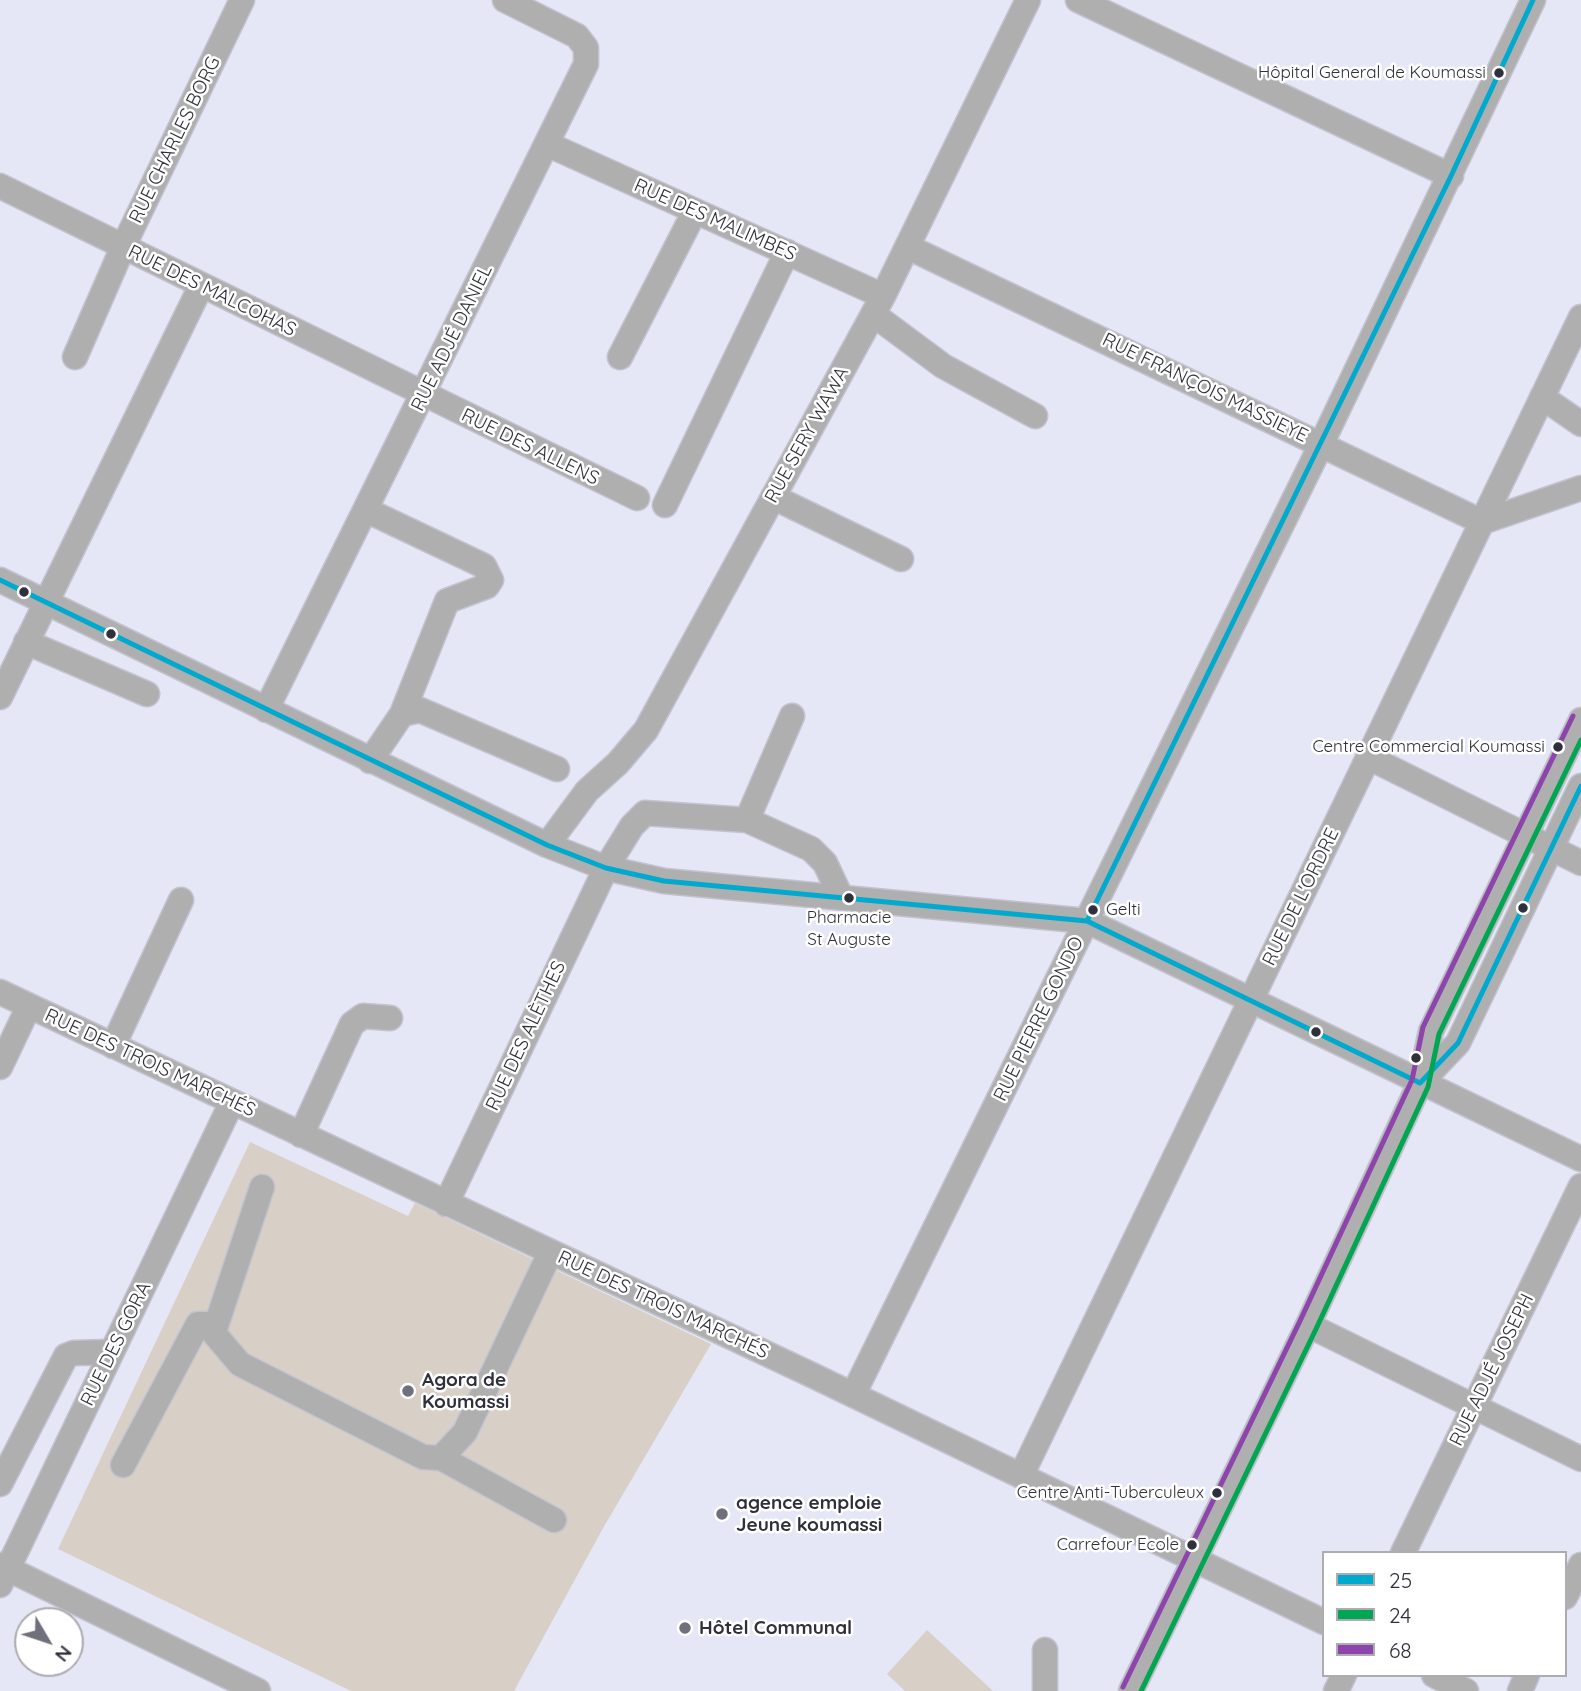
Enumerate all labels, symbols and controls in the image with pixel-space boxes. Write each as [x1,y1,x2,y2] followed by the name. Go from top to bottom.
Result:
[125,53,225,227] street label: RUE CHARLES BORG
[1258,63,1486,83] place label: Hôpital General de Koumassi
[1492,66,1506,80] marker: Hôpital General de Koumassi
[630,174,800,266] street label: RUE DES MALIMBES
[124,240,300,342] street label: RUE DES MALCOHAS
[407,261,497,415] street label: RUE ADJÉ DANIEL
[1099,328,1311,448] street label: RUE FRANÇOIS MASSIEYE
[760,363,854,507] street label: RUE SERY WAWA
[457,404,603,490] street label: RUE DES ALLENS
[17,585,31,599] unlabelled marker
[104,627,118,641] unlabelled marker
[1312,737,1545,757] place label: Centre Commercial Koumassi
[1551,740,1565,754] marker: Centre Commercial Koumassi
[1258,825,1344,969] street label: RUE DE L'ORDRE
[842,891,856,905] marker: Pharmacie St Auguste
[1106,900,1141,920] place label: Gelti
[1516,901,1530,915] unlabelled marker
[1086,903,1100,917] marker: Gelti
[807,908,891,948] place label: Pharmacie St Auguste
[989,933,1089,1105] street label: RUE PIERRE GONDO
[481,958,571,1114] street label: RUE DES ALÈTHES
[41,1004,259,1122] street label: RUE DES TROIS MARCHÉS
[1309,1025,1323,1039] unlabelled marker
[1409,1051,1423,1065] unlabelled marker
[554,1246,772,1364] street label: RUE DES TROIS MARCHÉS
[76,1278,156,1410] street label: RUE DES GORA
[1445,1290,1539,1450] street label: RUE ADJÉ JOSEPH
[422,1369,509,1413] place label: Agora de Koumassi
[400,1383,416,1399] marker: Agora de Koumassi
[1017,1483,1204,1503] place label: Centre Anti-Tuberculeux
[1210,1486,1224,1500] marker: Centre Anti-Tuberculeux
[736,1492,882,1536] place label: agence emploie Jeune koumassi
[714,1506,730,1522] marker: agence emploie Jeune koumassi
[1057,1535,1179,1555] place label: Carrefour Ecole
[1185,1538,1199,1552] marker: Carrefour Ecole
[1322,1551,1567,1677] legend
[1389,1567,1412,1593] text: 25
[1389,1602,1411,1628] text: 24
[14,1607,84,1677] north arrow
[699,1617,852,1639] place label: Hôtel Communal
[677,1620,693,1636] marker: Hôtel Communal
[1389,1637,1412,1663] text: 68
[50,1641,77,1667] text: N

